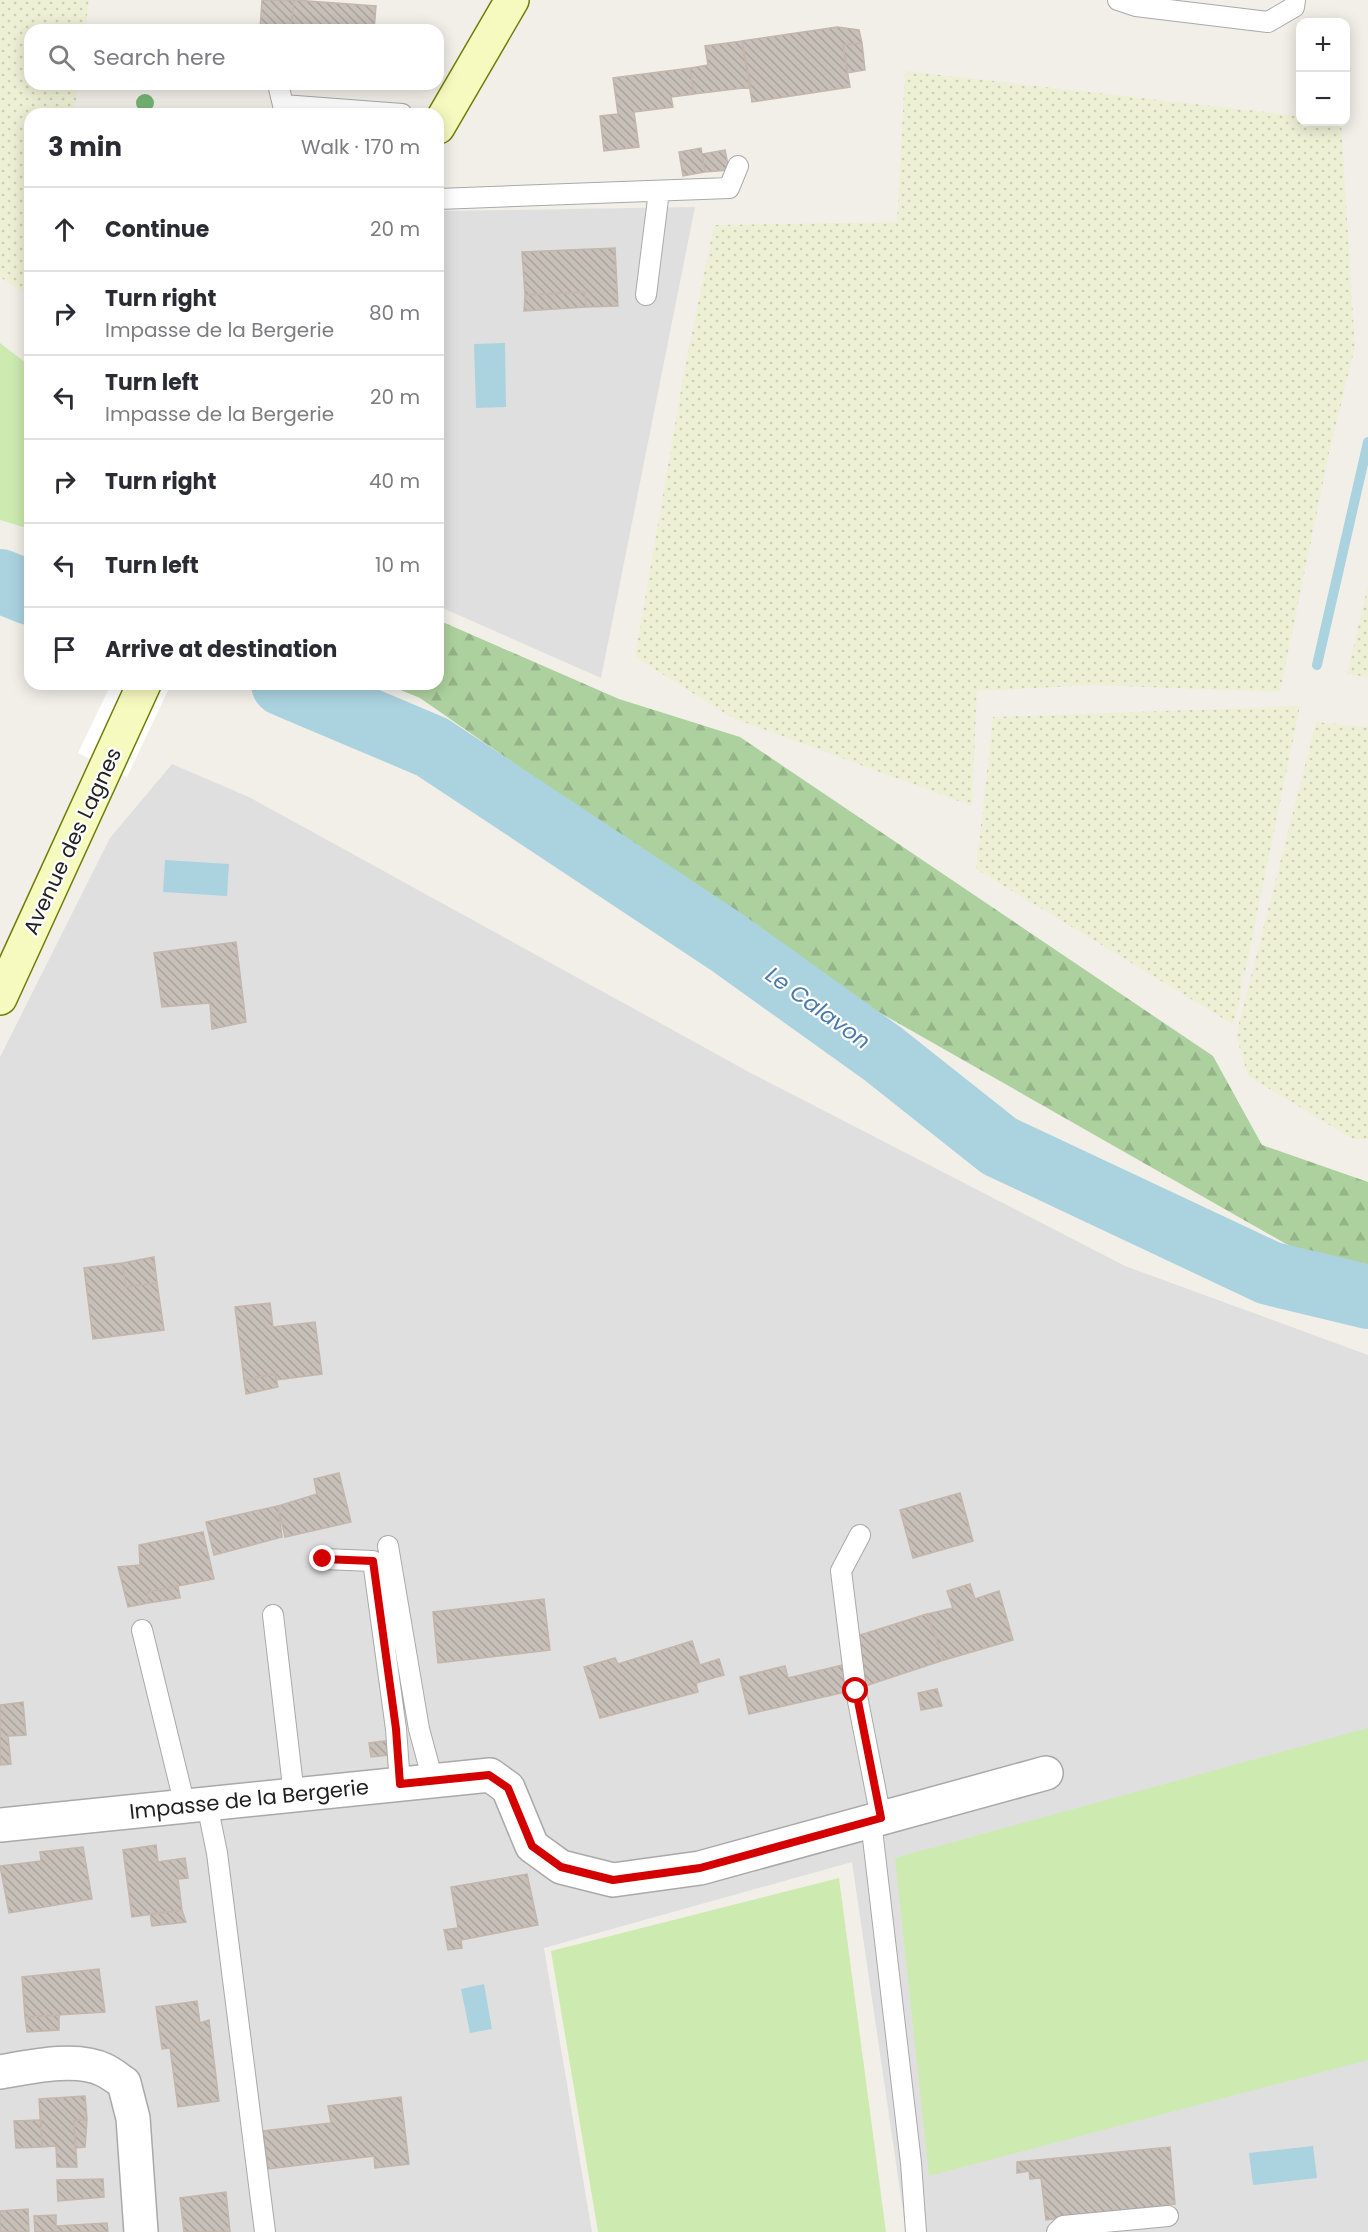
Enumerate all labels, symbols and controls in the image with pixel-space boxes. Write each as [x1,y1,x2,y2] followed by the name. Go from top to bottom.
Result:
[1296,18,1350,126] map controls
[1296,18,1350,72] button: +
[24,24,444,90] search box
[45,41,78,74] icon: search
[93,42,226,73] text: Search here
[1296,72,1350,126] button: −
[48,129,122,165] text: 3 min
[301,133,420,161] text: Walk · 170 m
[48,213,81,246] icon: ahead
[105,214,209,245] text: Continue
[370,215,420,243] text: 20 m
[105,283,216,314] text: Turn right
[48,297,81,330] icon: right
[369,299,420,327] text: 80 m
[105,316,334,344] text: Impasse de la Bergerie
[105,367,199,398] text: Turn left
[48,381,81,414] icon: left
[370,383,420,411] text: 20 m
[105,400,334,428] text: Impasse de la Bergerie
[48,465,81,498] icon: right
[105,466,216,497] text: Turn right
[369,467,420,495] text: 40 m
[48,549,81,582] icon: left
[105,550,199,581] text: Turn left
[375,551,420,579] text: 10 m
[48,633,81,666] icon: arrive
[105,634,337,665] text: Arrive at destination
[16,743,128,939] street label: Avenue des Lagnes
[759,960,877,1056] water label: Le Calavon
[309,1545,335,1571] route end
[842,1677,868,1703] route start
[128,1772,370,1826] street label: Impasse de la Bergerie

